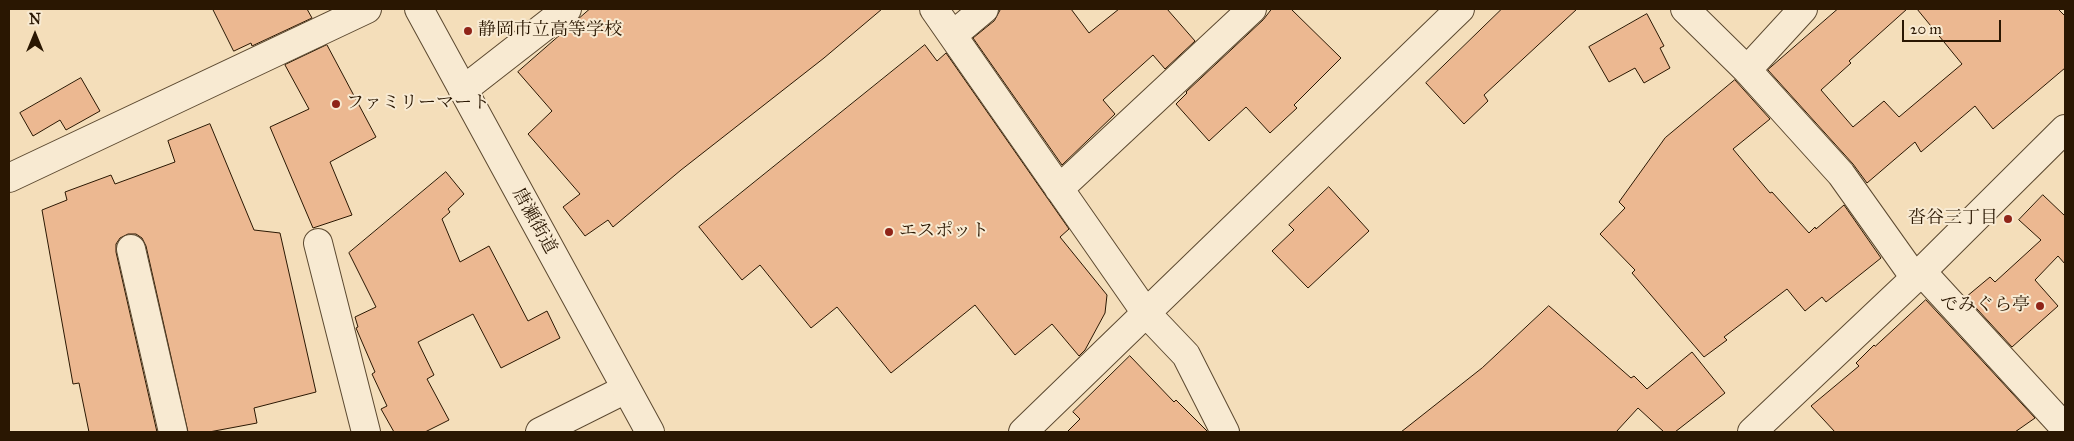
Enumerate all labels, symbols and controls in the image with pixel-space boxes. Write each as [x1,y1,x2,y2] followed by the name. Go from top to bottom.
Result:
[10,10,60,60] north arrow
[1904,10,2003,42] scale bar
[29,11,41,28] text: N
[478,20,622,42] place label: 静岡市立高等学校
[1910,20,1942,38] text: 20 m
[462,25,474,37] marker: 静岡市立高等学校
[346,93,490,115] place label: ファミリーマート
[330,98,342,110] marker: ファミリーマート
[507,184,561,258] street label: 唐瀬街道
[1908,208,1998,230] place label: 沓谷三丁目
[2002,213,2014,225] marker: 沓谷三丁目
[899,221,989,243] place label: エスポット
[883,226,895,238] marker: エスポット
[1940,295,2030,317] place label: でみぐら亭
[2034,300,2046,312] marker: でみぐら亭

